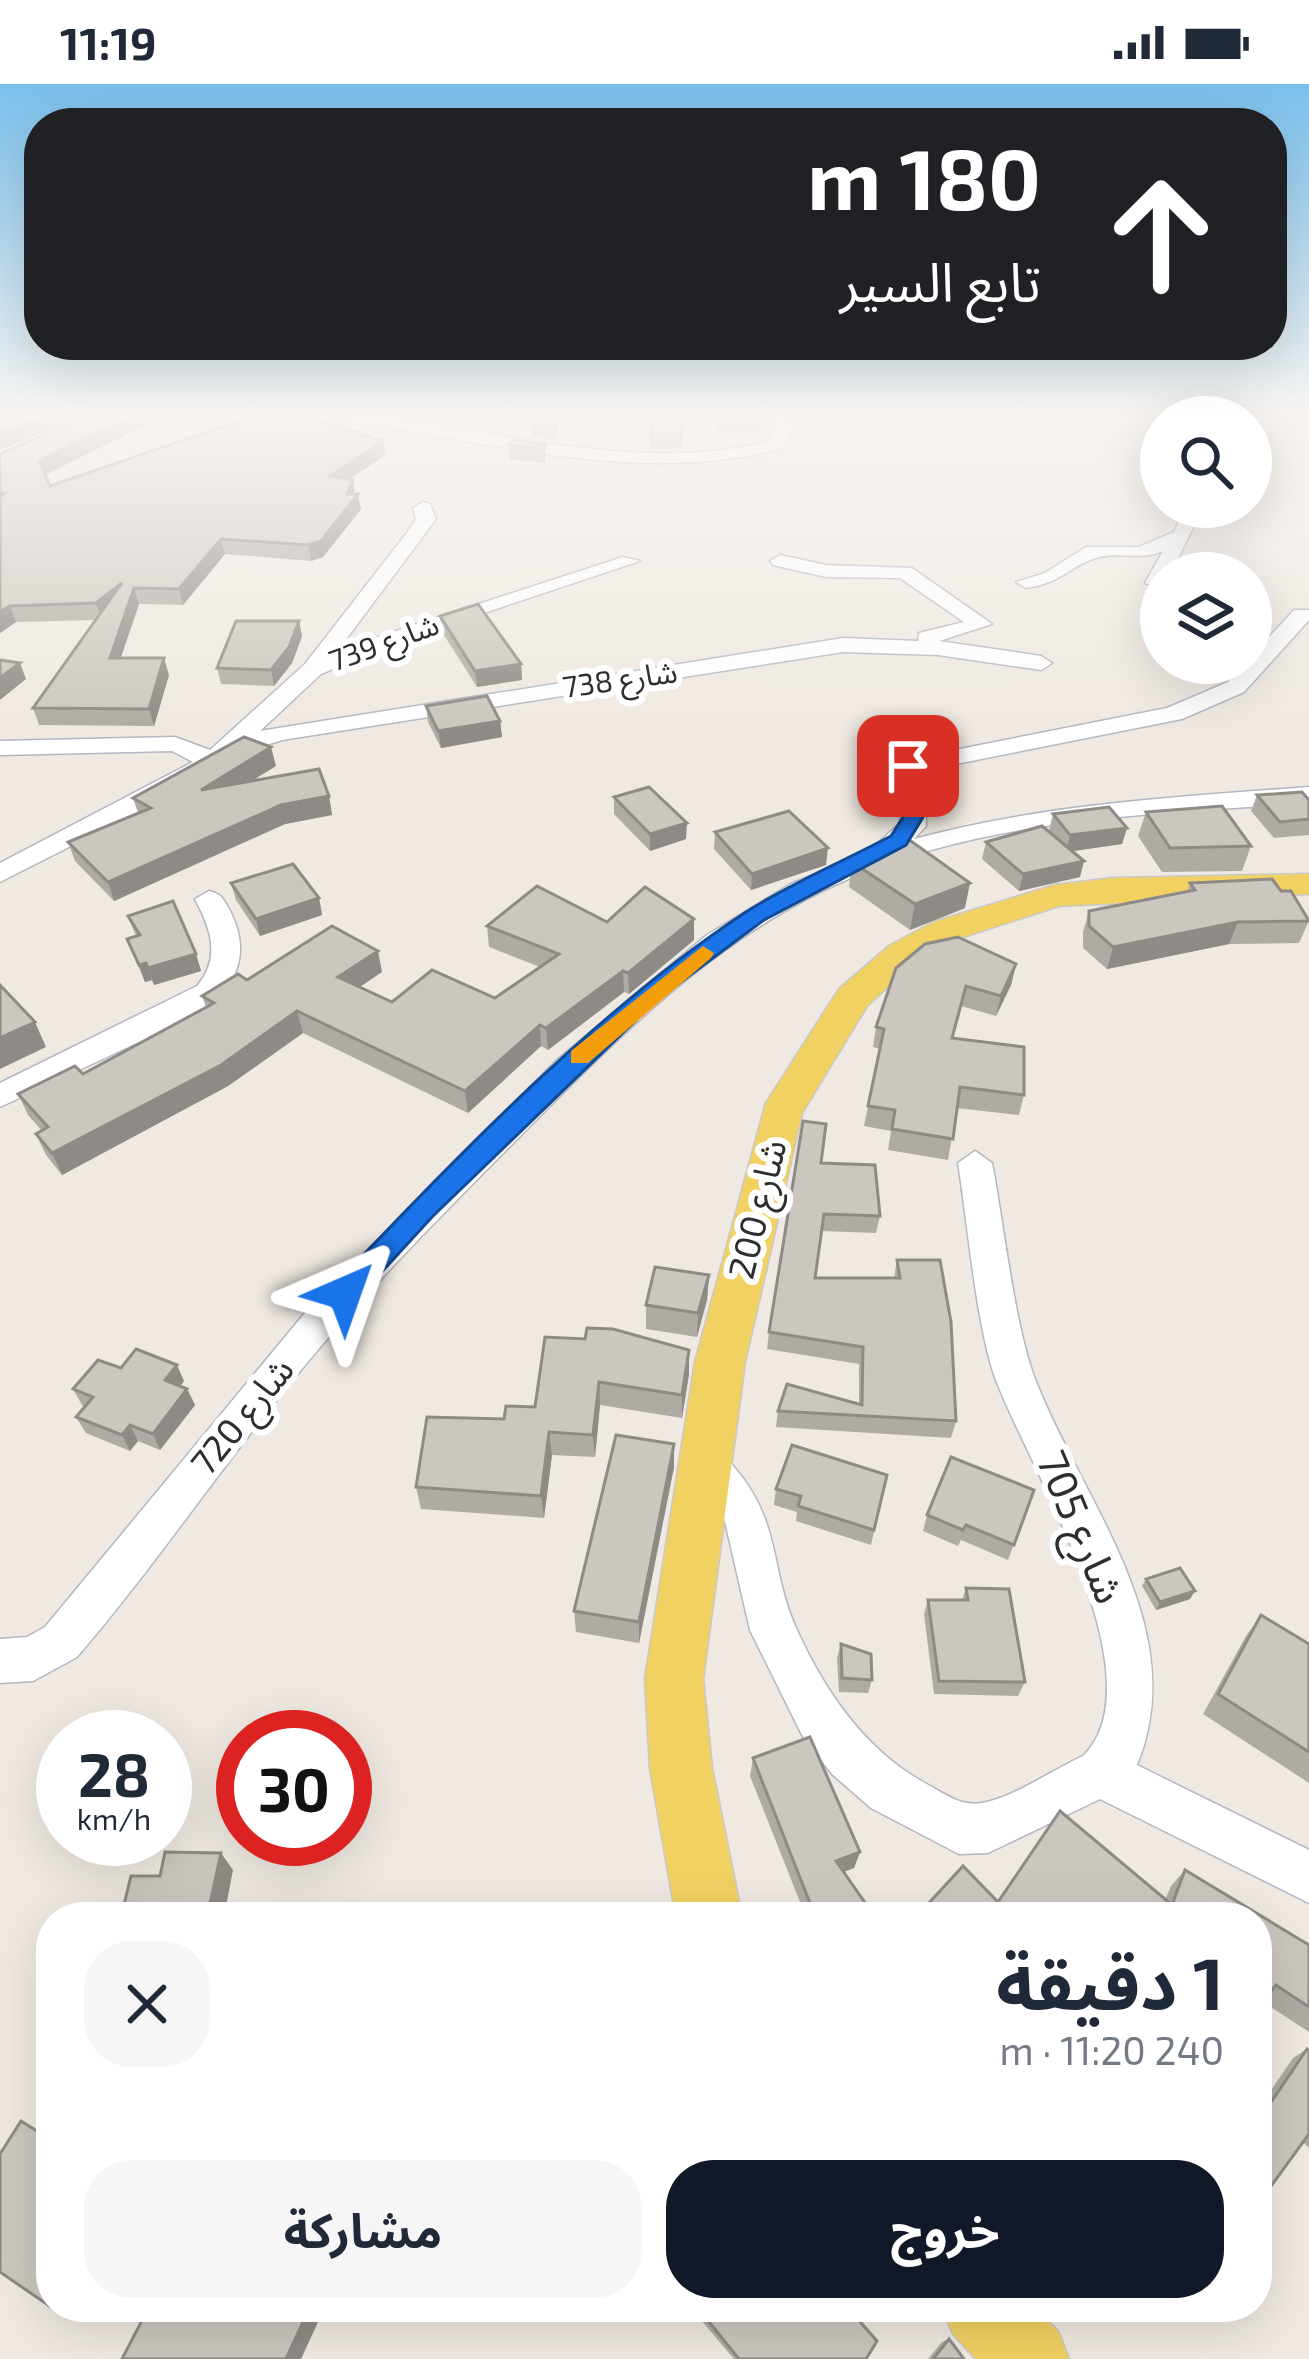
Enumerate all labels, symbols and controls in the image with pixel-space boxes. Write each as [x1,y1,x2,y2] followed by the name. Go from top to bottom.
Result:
[60,15,156,69] text: 11:19
[807,126,1041,227] text: 180 m
[1083,156,1239,312] icon: ahead
[840,248,1041,313] text: تابع السير
[1140,396,1272,684] map controls
[1140,396,1272,528] button: search
[1140,552,1272,684] button: layers
[323,605,445,683] street label: شارع 739
[560,652,680,710] street label: شارع 738
[857,715,959,817] pin
[875,733,941,799] icon: arrive
[718,1135,800,1284] street label: شارع 200
[282,1230,408,1356] position arrow
[181,1348,307,1487] street label: شارع 720
[1020,1443,1137,1613] street label: شارع 705
[216,1710,372,1866] speed limit sign: 30
[78,1737,150,1809] text: 28
[77,1800,151,1836] text: km/h
[996,1938,1224,2024] text: 1 دقيقة
[84,1941,210,2067] button: close
[999,2026,1224,2073] text: 240 m · 11:20
[84,2160,642,2298] button: مشاركة
[666,2160,1224,2298] button: خروج

